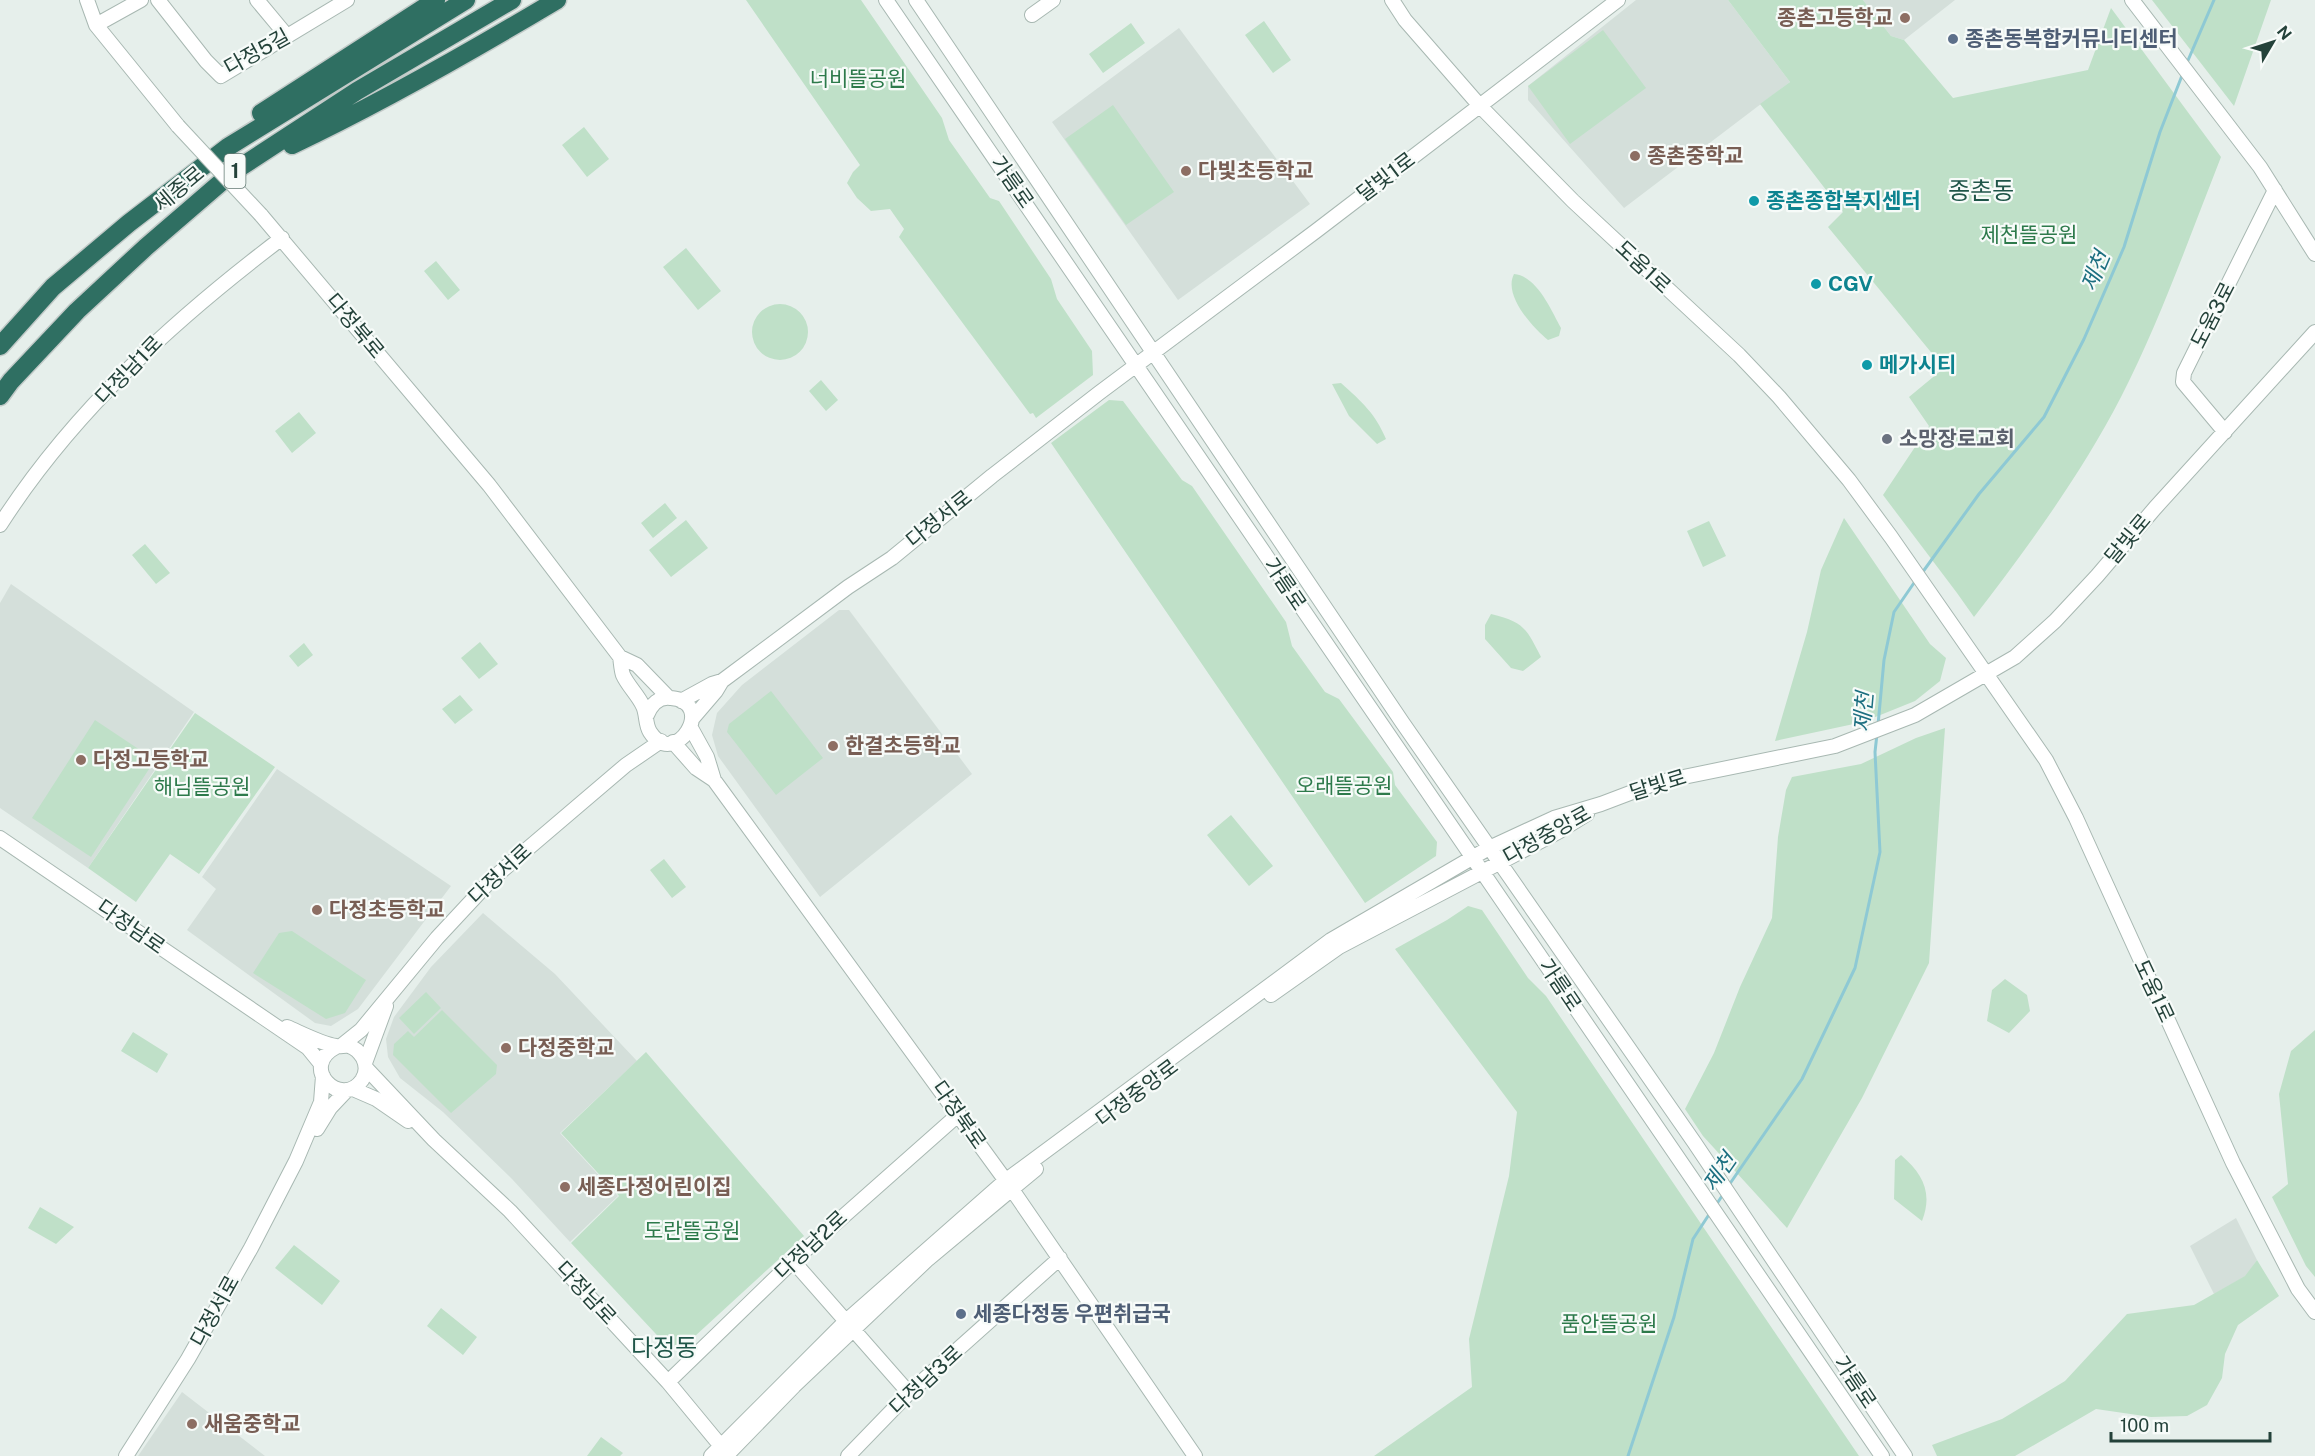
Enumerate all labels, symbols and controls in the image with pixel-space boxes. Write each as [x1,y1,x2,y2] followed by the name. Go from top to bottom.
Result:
[1777,5,1893,30] place label: 종촌고등학교
[1898,11,1912,25] marker: 종촌고등학교
[2243,12,2303,72] north arrow
[2273,22,2296,44] text: N
[219,23,294,80] street label: 다정5길
[1965,26,2178,51] place label: 종촌동복합커뮤니티센터
[1946,32,1960,46] marker: 종촌동복합커뮤니티센터
[810,66,906,91] park label: 너비뜰공원
[1647,143,1744,168] place label: 종촌중학교
[1352,147,1420,207] street label: 달빛1로
[1628,149,1642,163] marker: 종촌중학교
[986,151,1039,213] street label: 가름로
[224,154,246,188] road number: 1
[1198,158,1314,183] place label: 다빛초등학교
[148,160,209,217] street label: 세종로
[1179,164,1193,178] marker: 다빛초등학교
[1948,176,2014,204] district label: 종촌동
[1766,188,1921,213] place label: 종촌종합복지센터
[1747,194,1761,208] marker: 종촌종합복지센터
[1981,222,2077,247] park label: 제천뜰공원
[1610,235,1676,298] street label: 도움1로
[2075,245,2116,295] water label: 제천
[1828,271,1873,296] place label: CGV
[1809,277,1823,291] marker: CGV
[2185,277,2240,352] street label: 도움3로
[321,288,390,363] street label: 다정북로
[90,330,167,409] street label: 다정남1로
[1879,352,1956,377] place label: 메가시티
[1860,358,1874,372] marker: 메가시티
[1899,426,2015,451] place label: 소망장로교회
[1880,432,1894,446] marker: 소망장로교회
[901,485,977,553] street label: 다정서로
[2099,508,2156,569] street label: 달빛로
[1259,553,1312,615] street label: 가름로
[1848,688,1878,733] water label: 제천
[845,733,961,758] place label: 한결초등학교
[826,739,840,753] marker: 한결초등학교
[93,747,209,772] place label: 다정고등학교
[74,753,88,767] marker: 다정고등학교
[1626,764,1689,805] street label: 달빛로
[1296,773,1392,798] park label: 오래뜰공원
[154,774,250,799] park label: 해님뜰공원
[1498,800,1595,869] street label: 다정중앙로
[463,838,536,909] street label: 다정서로
[92,894,170,959] street label: 다정남로
[329,897,445,922] place label: 다정초등학교
[310,903,324,917] marker: 다정초등학교
[1534,954,1587,1016] street label: 가름로
[2129,955,2180,1026] street label: 도움1로
[518,1035,615,1060] place label: 다정중학교
[499,1041,513,1055] marker: 다정중학교
[1091,1054,1183,1132] street label: 다정중앙로
[927,1076,992,1154] street label: 다정북로
[1697,1146,1743,1196] water label: 제천
[577,1174,732,1199] place label: 세종다정어린이집
[558,1180,572,1194] marker: 세종다정어린이집
[769,1205,852,1284] street label: 다정남2로
[644,1218,740,1243] park label: 도란뜰공원
[551,1256,622,1329] street label: 다정남로
[185,1271,244,1351] street label: 다정서로
[973,1301,1171,1326] place label: 세종다정동 우편취급국
[954,1307,968,1321] marker: 세종다정동 우편취급국
[1561,1311,1657,1336] park label: 품안뜰공원
[631,1333,697,1361] district label: 다정동
[884,1340,967,1420] street label: 다정남3로
[1829,1351,1882,1413] street label: 가름로
[2111,1405,2270,1443] scale bar
[204,1411,301,1436] place label: 새움중학교
[2120,1415,2169,1436] text: 100 m
[185,1417,199,1431] marker: 새움중학교

